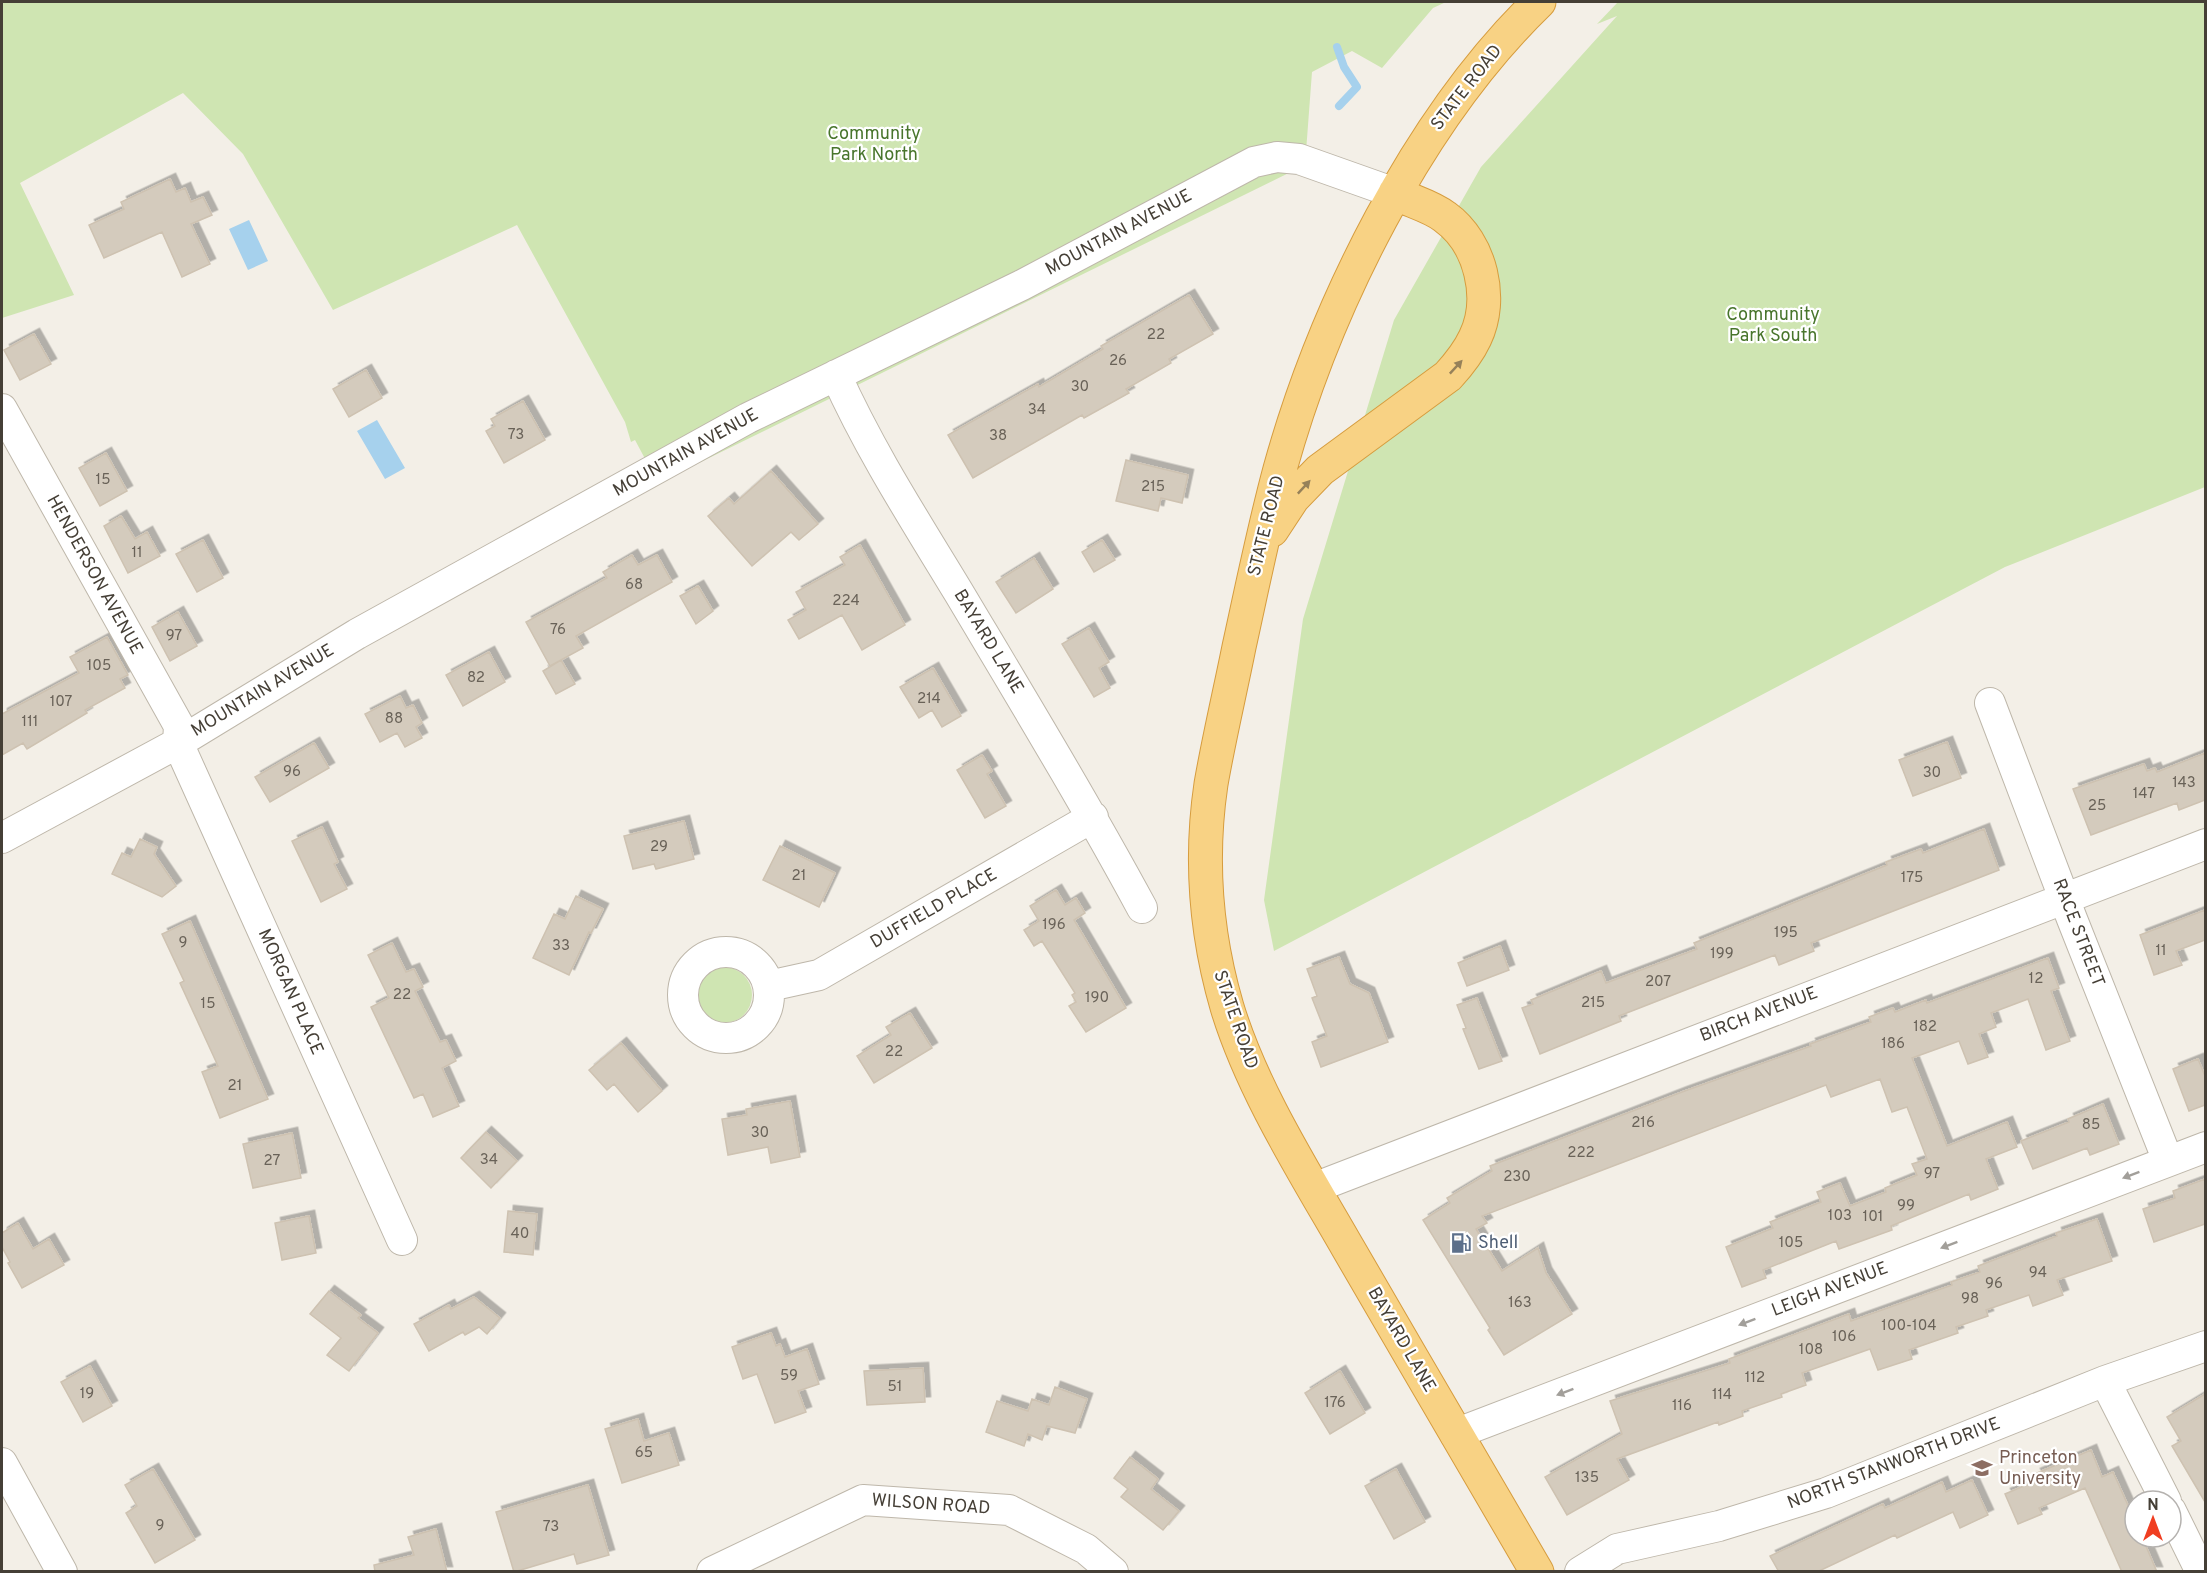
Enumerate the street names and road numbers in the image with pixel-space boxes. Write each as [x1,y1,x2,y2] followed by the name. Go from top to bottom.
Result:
[1426,40,1508,136] street label: STATE ROAD
[1042,185,1196,281] street label: MOUNTAIN AVENUE
[609,403,763,503] street label: MOUNTAIN AVENUE
[1243,473,1291,579] street label: STATE ROAD
[41,491,147,659] street label: HENDERSON AVENUE
[948,586,1028,698] street label: BAYARD LANE
[187,639,339,743] street label: MOUNTAIN AVENUE
[867,863,1001,955] street label: DUFFIELD PLACE
[2047,876,2109,990] street label: RACE STREET
[252,925,328,1059] street label: MORGAN PLACE
[1207,968,1263,1072] street label: STATE ROAD
[1697,982,1821,1048] street label: BIRCH AVENUE
[1769,1257,1891,1323] street label: LEIGH AVENUE
[1362,1283,1440,1397] street label: BAYARD LANE
[1784,1413,2004,1515] street label: NORTH STANWORTH DRIVE
[871,1489,991,1521] street label: WILSON ROAD

